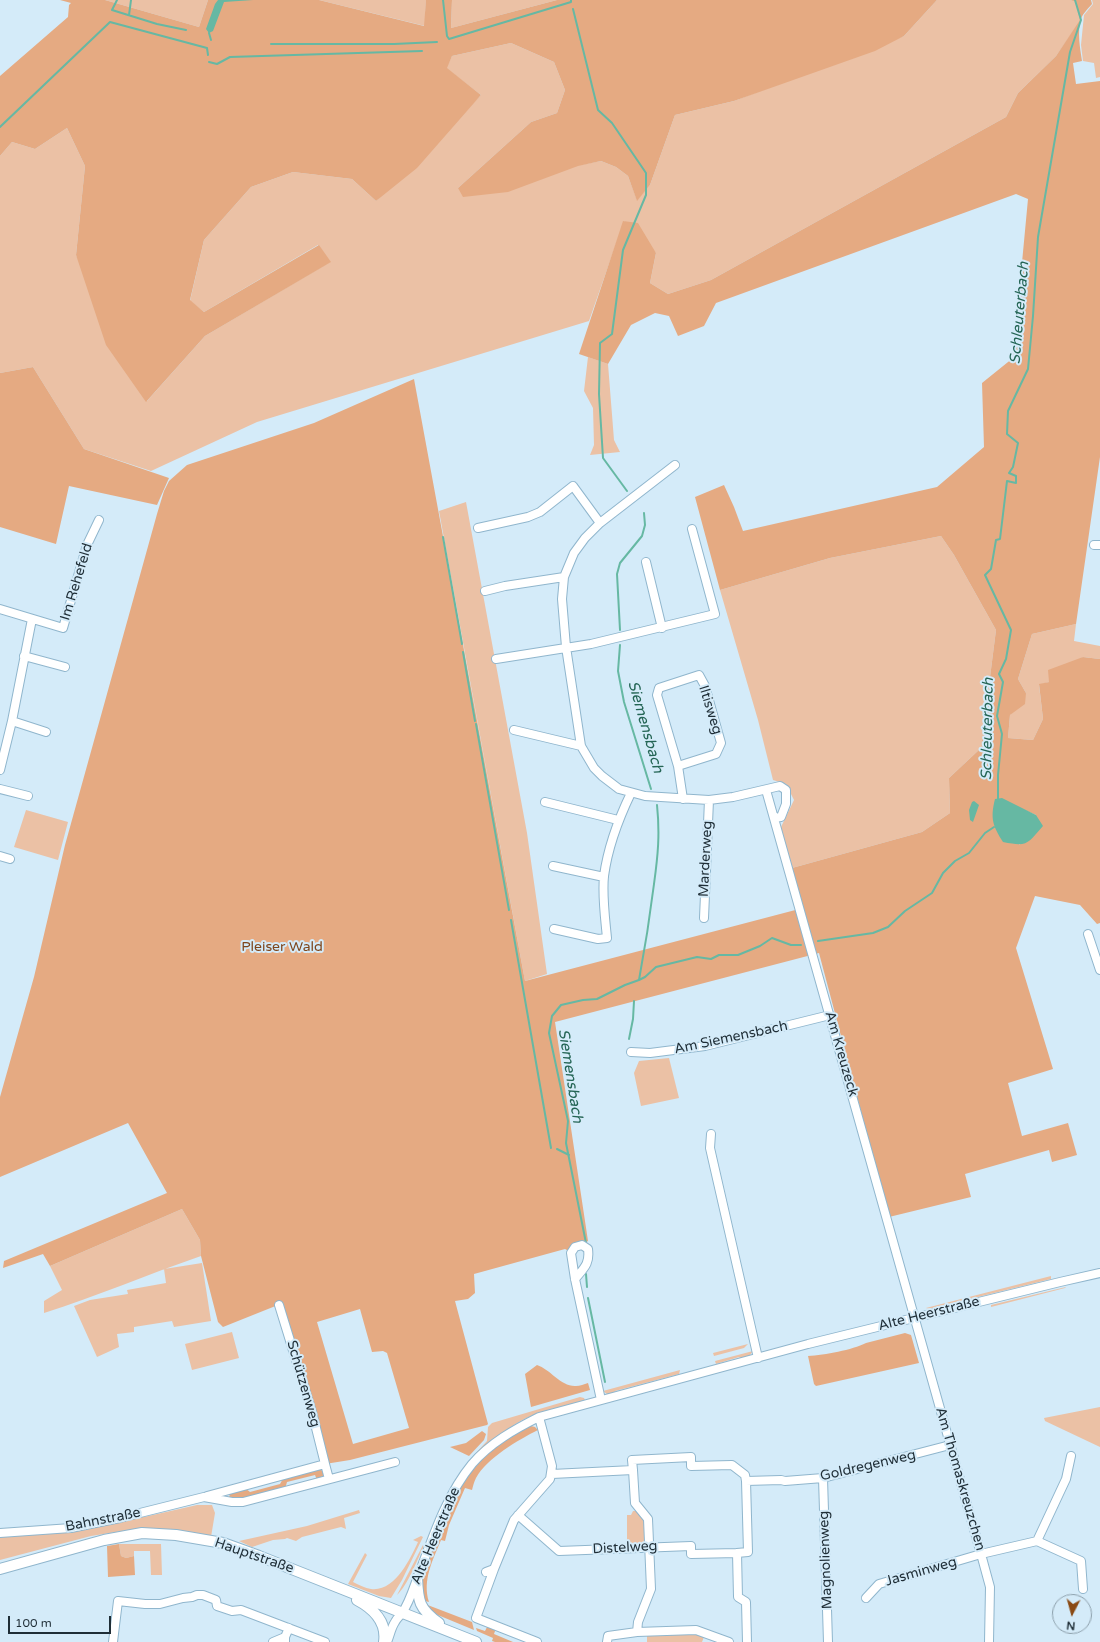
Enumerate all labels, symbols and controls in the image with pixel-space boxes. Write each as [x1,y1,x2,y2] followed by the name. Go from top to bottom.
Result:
[1007,261,1033,365] water label: Schleuterbach
[57,541,97,623] street label: Im Rehefeld
[978,678,998,780] water label: Schleuterbach
[623,679,667,775] water label: Siemensbach
[695,683,725,737] street label: Iltisweg
[696,820,716,898] street label: Marderweg
[241,939,323,955] park label: Pleiser Wald
[821,1009,861,1099] street label: Am Kreuzeck
[673,1018,789,1058] street label: Am Siemensbach
[554,1028,586,1124] water label: Siemensbach
[877,1293,981,1335] street label: Alte Heerstraße
[283,1339,323,1429] street label: Schützenweg
[931,1405,989,1553] street label: Am Thomaskreuzchen
[819,1447,917,1485] street label: Goldregenweg
[408,1485,464,1587] street label: Alte Heerstraße
[64,1504,142,1536] street label: Bahnstraße
[816,1511,836,1609] street label: Magnolienweg
[212,1535,296,1577] street label: Hauptstraße
[592,1538,658,1558] street label: Distelweg
[883,1554,959,1590] street label: Jasminweg
[1052,1594,1092,1634] north arrow
[10,1608,113,1634] scale bar
[15,1616,52,1630] text: 100 m
[1066,1619,1076,1632] text: N

